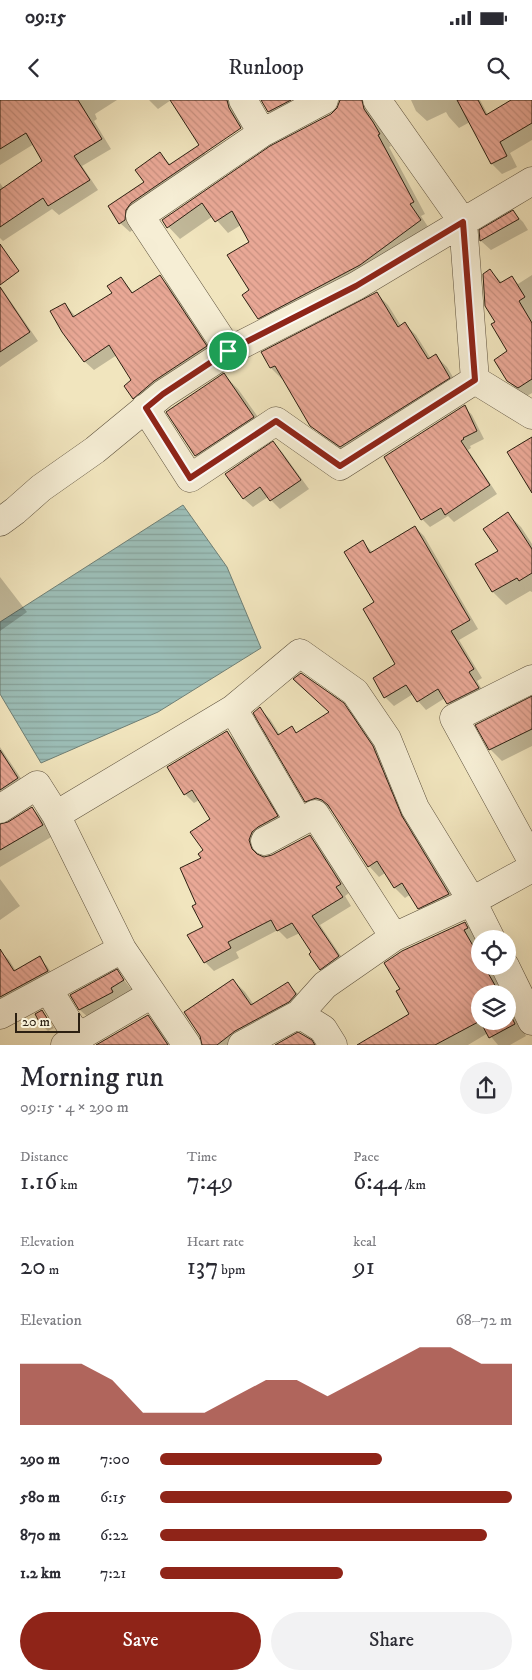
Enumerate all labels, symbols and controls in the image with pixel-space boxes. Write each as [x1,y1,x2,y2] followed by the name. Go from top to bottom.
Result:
[25,6,66,29] text: 09:15
[20,54,48,82] icon: back
[228,54,304,81] text: Runloop
[484,54,512,82] icon: search
[207,330,249,372] pin
[214,337,242,365] icon: arrive
[471,930,516,1030] map controls
[471,930,516,975] button: locate
[471,985,516,1030] button: layers
[15,1010,80,1033] scale bar
[22,1013,50,1031] text: 20 m
[20,1060,164,1095] text: Morning run
[460,1062,512,1114] button: share
[20,1097,129,1117] text: 09:15 · 4 × 290 m
[20,1148,68,1166] text: Distance
[187,1148,217,1166] text: Time
[353,1148,379,1166] text: Pace
[20,1166,57,1197] text: 1.16
[187,1166,233,1197] text: 7:49
[353,1166,402,1197] text: 6:44
[57,1176,78,1194] text: km
[402,1176,426,1194] text: /km
[20,1233,74,1251] text: Elevation
[187,1233,244,1251] text: Heart rate
[353,1233,376,1251] text: kcal
[20,1251,46,1282] text: 20
[187,1251,218,1282] text: 137
[353,1251,375,1282] text: 91
[46,1261,59,1279] text: m
[218,1261,245,1279] text: bpm
[20,1310,82,1330] text: Elevation
[456,1310,512,1330] text: 68–72 m
[20,1449,60,1469] text: 290 m
[100,1449,130,1469] text: 7:00
[20,1487,60,1507] text: 580 m
[100,1487,126,1507] text: 6:15
[20,1525,61,1545] text: 870 m
[100,1525,128,1545] text: 6:22
[20,1563,61,1583] text: 1.2 km
[100,1563,126,1583] text: 7:21
[20,1612,261,1670] button: Save
[271,1612,512,1670] button: Share

